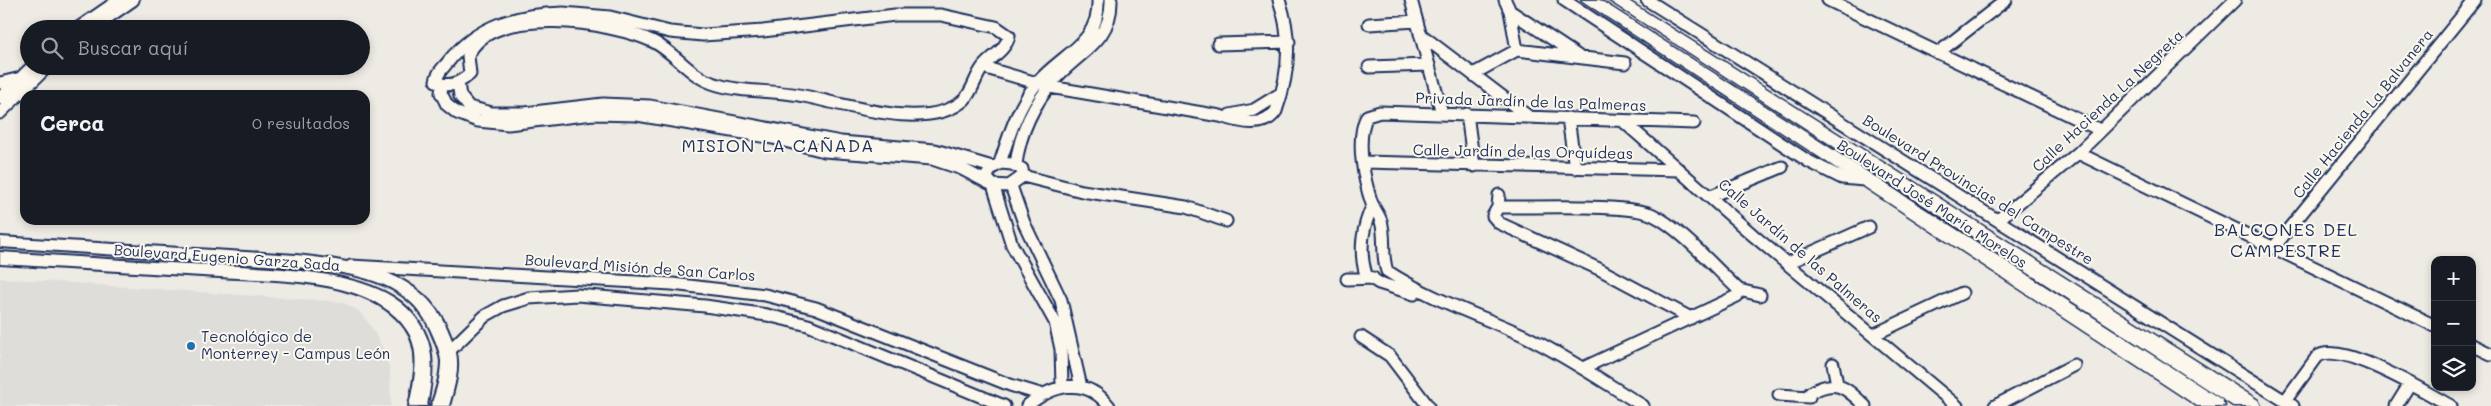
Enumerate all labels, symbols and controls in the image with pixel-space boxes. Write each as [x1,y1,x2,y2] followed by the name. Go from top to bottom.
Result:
[20,20,370,75] search box
[2288,24,2437,202] street label: Calle Hacienda La Balvanera
[2027,25,2187,176] street label: Calle Hacienda La Negreta
[38,34,66,62] icon: search
[78,35,188,60] text: Buscar aquí
[1415,87,1647,115] street label: Privada Jardín de las Palmeras
[40,109,105,136] text: Cerca
[1859,110,2098,269] street label: Boulevard Provincias del Campestre
[252,112,350,133] text: 0 resultados
[681,133,875,157] district label: MISION LA CAÑADA
[1834,134,2031,272] street label: Boulevard José María Morelos
[1413,139,1633,163] street label: Calle Jardín de las Orquídeas
[1715,174,1887,327] street label: Calle Jardín de las Palmeras
[2214,217,2358,262] district label: BALCONES DEL CAMPESTRE
[113,239,341,275] street label: Boulevard Eugenio Garza Sada
[524,249,756,285] street label: Boulevard Misión de San Carlos
[2431,256,2476,391] map controls
[2431,256,2476,301] button: +
[2431,301,2476,346] button: −
[201,326,390,363] place label: Tecnológico de Monterrey - Campus León
[185,340,197,352] marker: Tecnológico de Monterrey - Campus León
[2431,346,2476,391] button: layers

